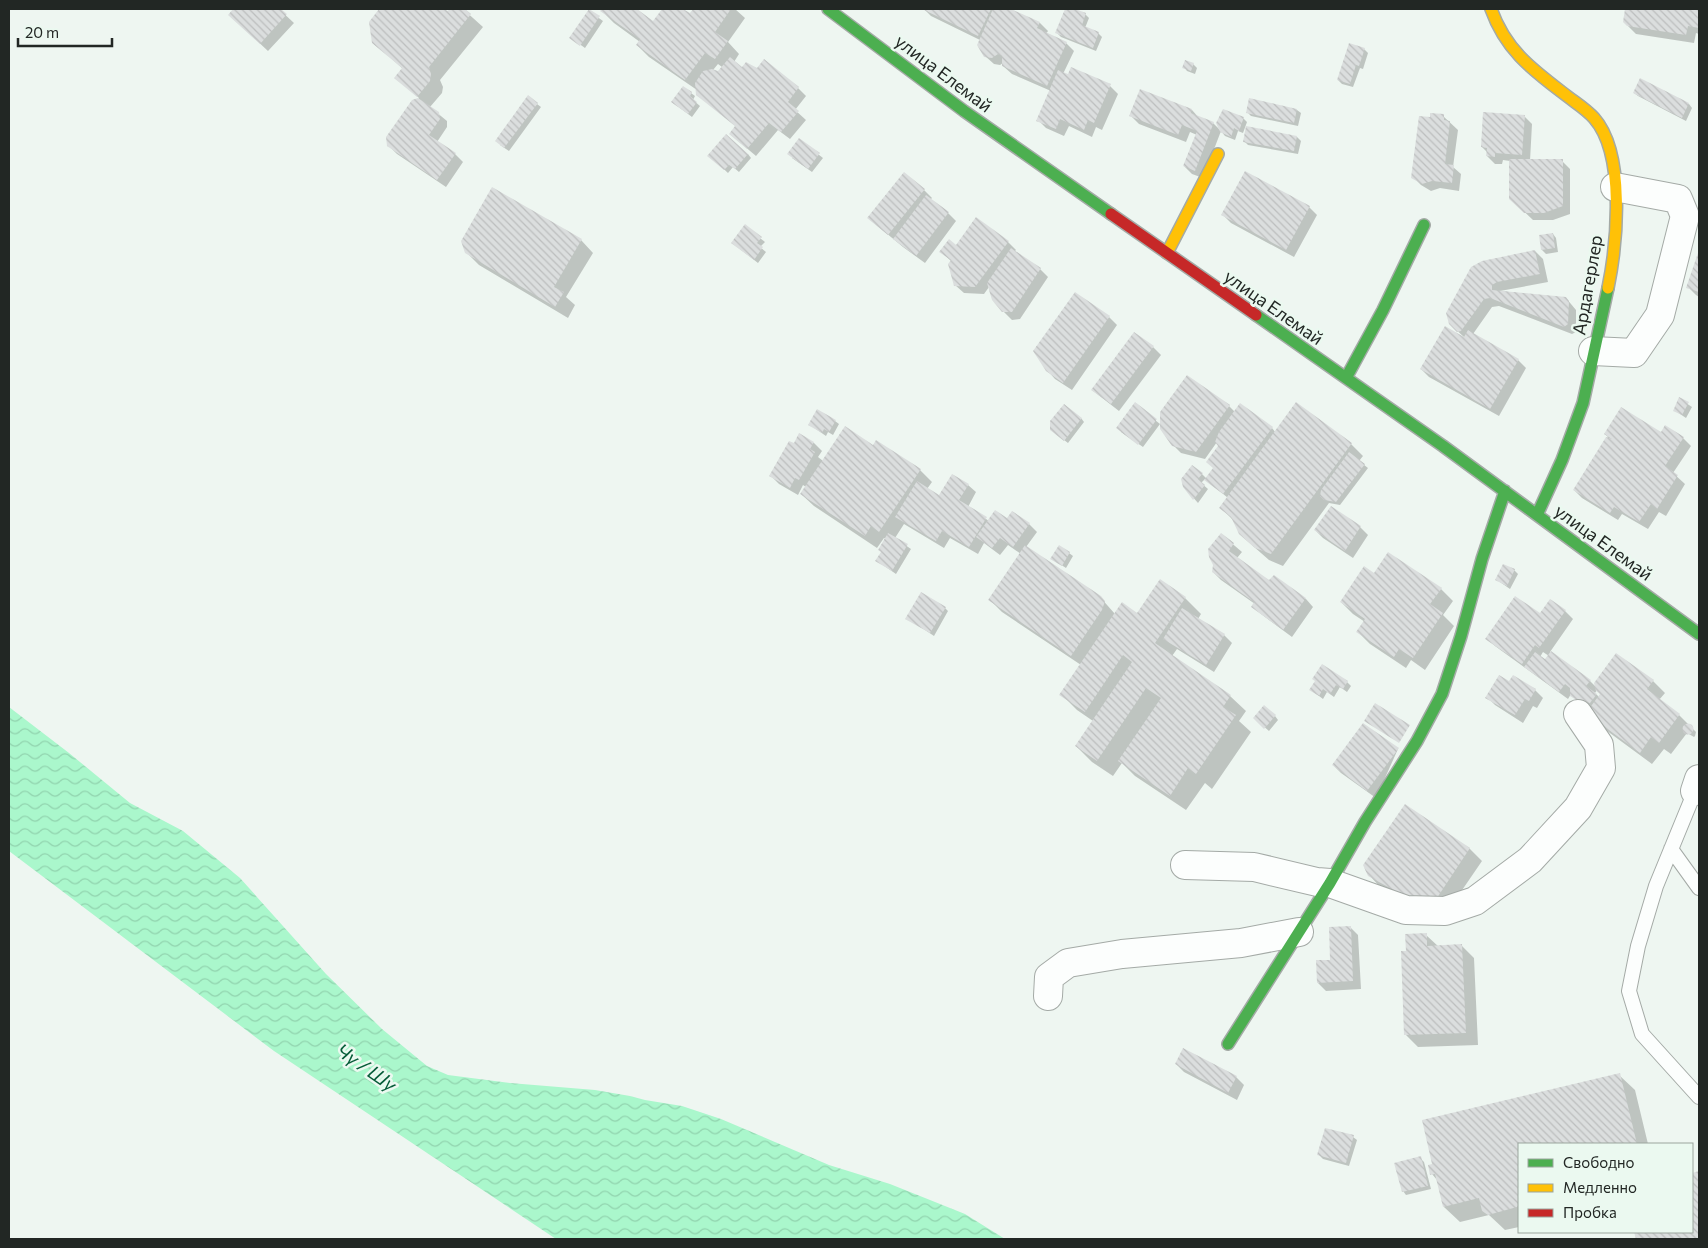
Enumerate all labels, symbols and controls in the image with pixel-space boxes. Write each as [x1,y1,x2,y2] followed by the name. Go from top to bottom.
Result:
[18,15,111,47] scale bar
[25,23,59,41] text: 20 m
[891,29,997,117] street label: улица Елемай
[1567,233,1607,337] street label: Ардагерлер
[1220,265,1328,349] street label: улица Елемай
[1551,499,1657,585] street label: улица Елемай
[333,1038,402,1097] water label: Чү / Шу
[1518,1143,1693,1233] legend
[1563,1153,1634,1171] text: Свободно
[1563,1178,1637,1196] text: Медленно
[1563,1203,1617,1221] text: Пробка

